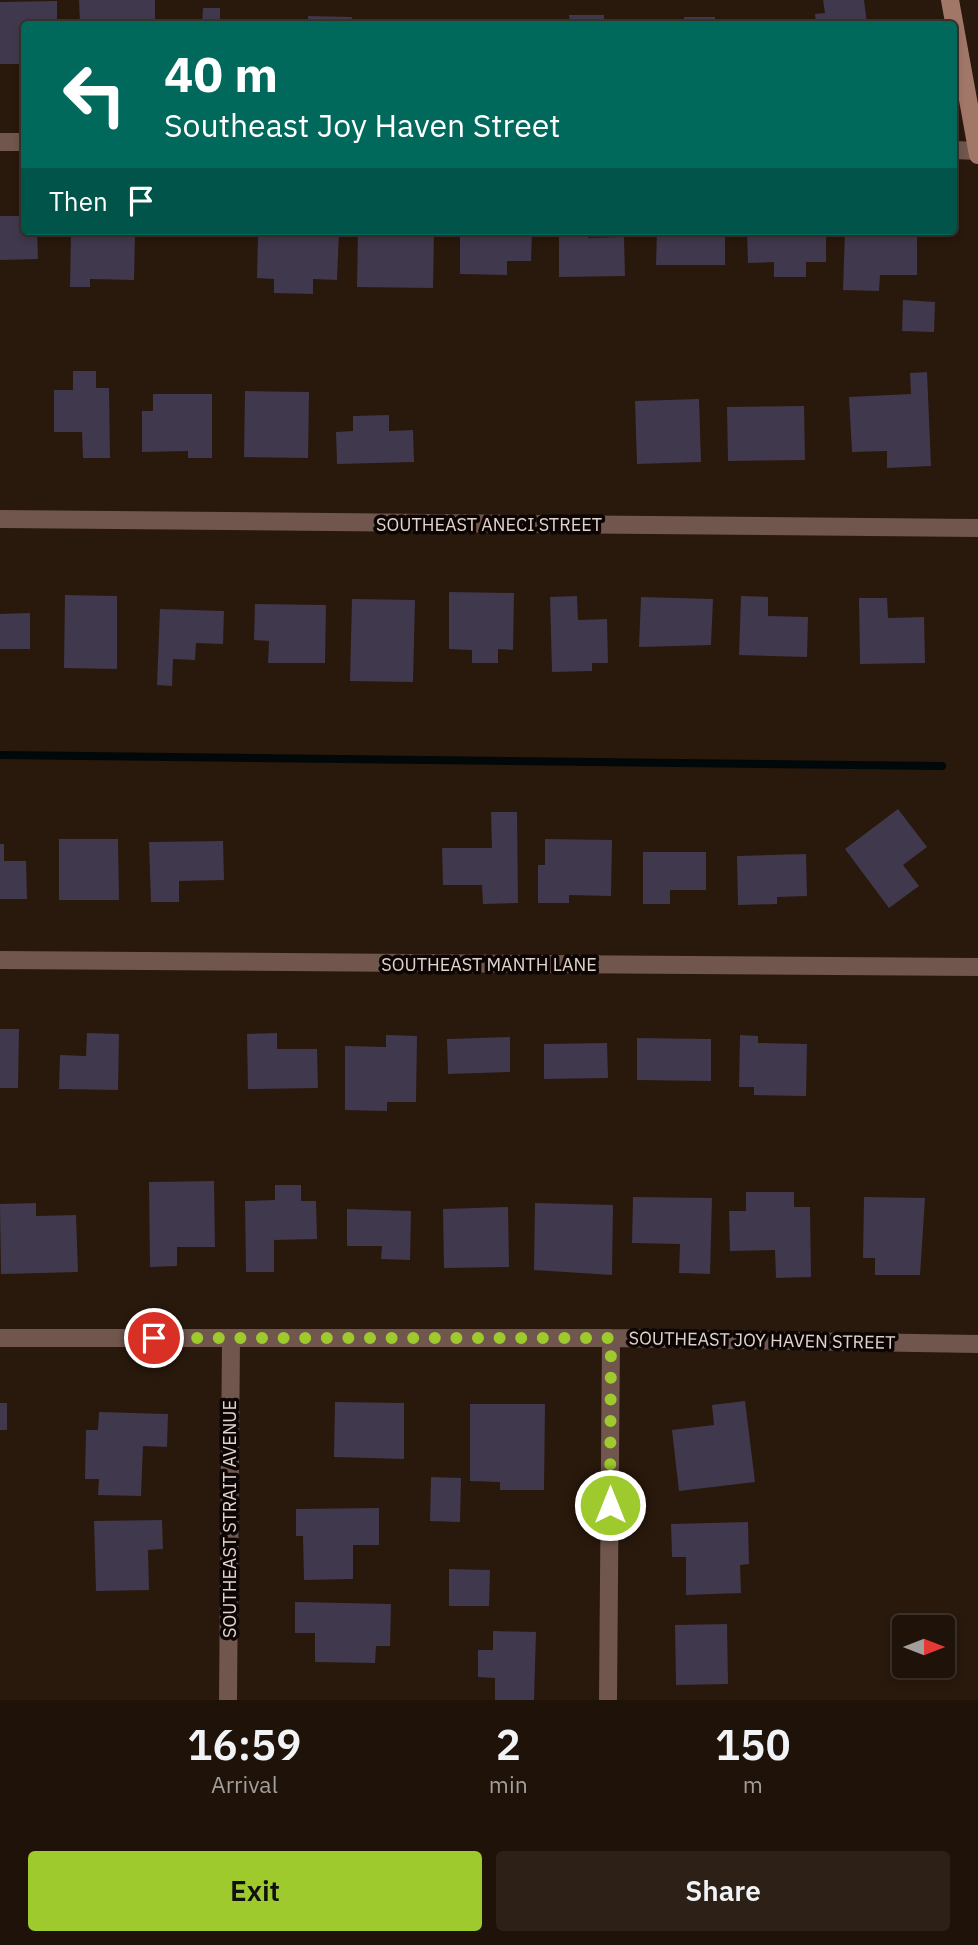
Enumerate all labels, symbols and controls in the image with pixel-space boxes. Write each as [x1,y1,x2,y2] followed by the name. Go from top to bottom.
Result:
[164,42,278,105] text: 40 m
[49,49,140,140] icon: left
[164,104,561,146] text: Southeast Joy Haven Street
[122,182,160,220] icon: arrive
[49,184,108,218] text: Then
[376,513,602,536] street label: SOUTHEAST ANECI STREET
[381,953,597,976] street label: SOUTHEAST MANTH LANE
[124,1308,184,1368] pin
[135,1319,173,1357] icon: arrive
[628,1326,896,1354] street label: SOUTHEAST JOY HAVEN STREET
[218,1400,241,1638] street label: SOUTHEAST STRAIT AVENUE
[573,1468,647,1542] position arrow
[892,1615,956,1678] north arrow
[892,1615,955,1678] map controls
[187,1717,302,1772] text: 16:59
[496,1717,521,1772] text: 2
[715,1717,791,1772] text: 150
[211,1769,278,1799] text: Arrival
[489,1769,528,1799] text: min
[743,1769,763,1799] text: m
[28,1851,482,1931] button: Exit
[496,1851,950,1931] button: Share

